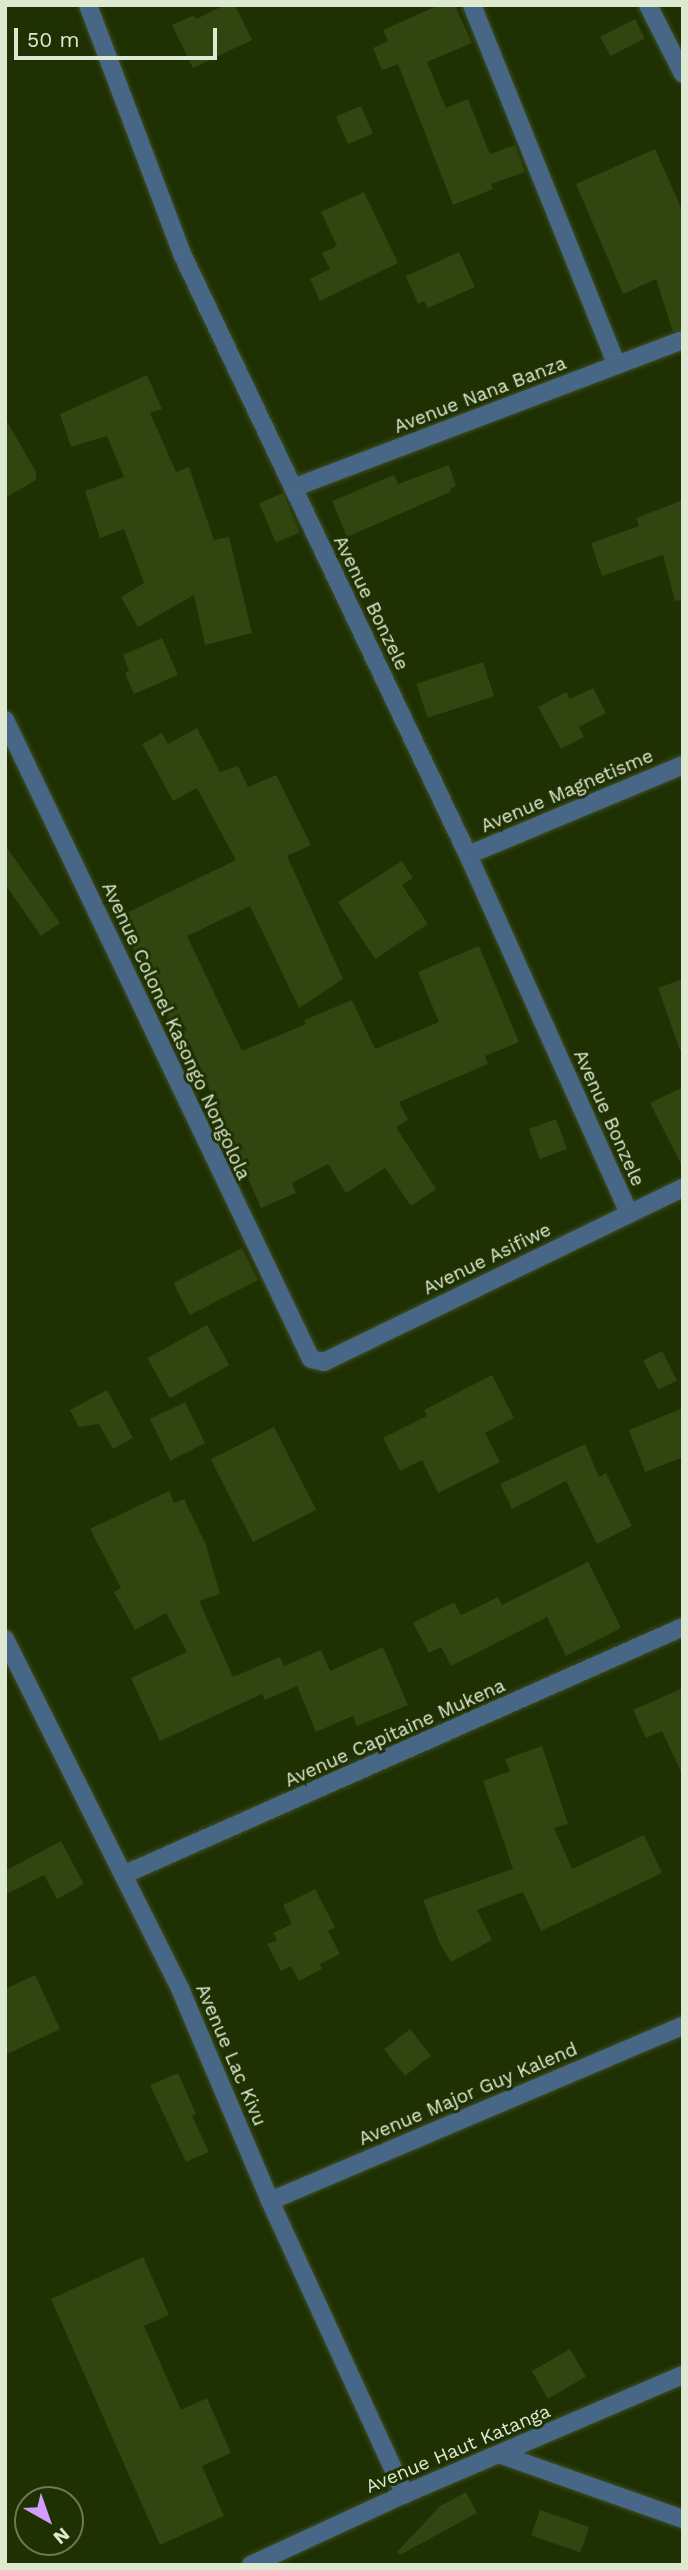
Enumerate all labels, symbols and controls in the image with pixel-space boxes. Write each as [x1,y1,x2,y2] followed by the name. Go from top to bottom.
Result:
[18,14,220,58] scale bar
[27,27,79,52] text: 50 m
[390,352,570,438] street label: Avenue Nana Banza
[329,532,413,674] street label: Avenue Bonzele
[477,744,657,838] street label: Avenue Magnetisme
[97,878,255,1184] street label: Avenue Colonel Kasongo Nongolola
[569,1046,649,1190] street label: Avenue Bonzele
[419,1218,555,1300] street label: Avenue Asifiwe
[281,1674,509,1792] street label: Avenue Capitaine Mukena
[191,1981,271,2129] street label: Avenue Lac Kivu
[355,2037,581,2151] street label: Avenue Major Guy Kalend
[362,2400,554,2498] street label: Avenue Haut Katanga
[14,2486,84,2556] north arrow
[49,2523,74,2549] text: N

